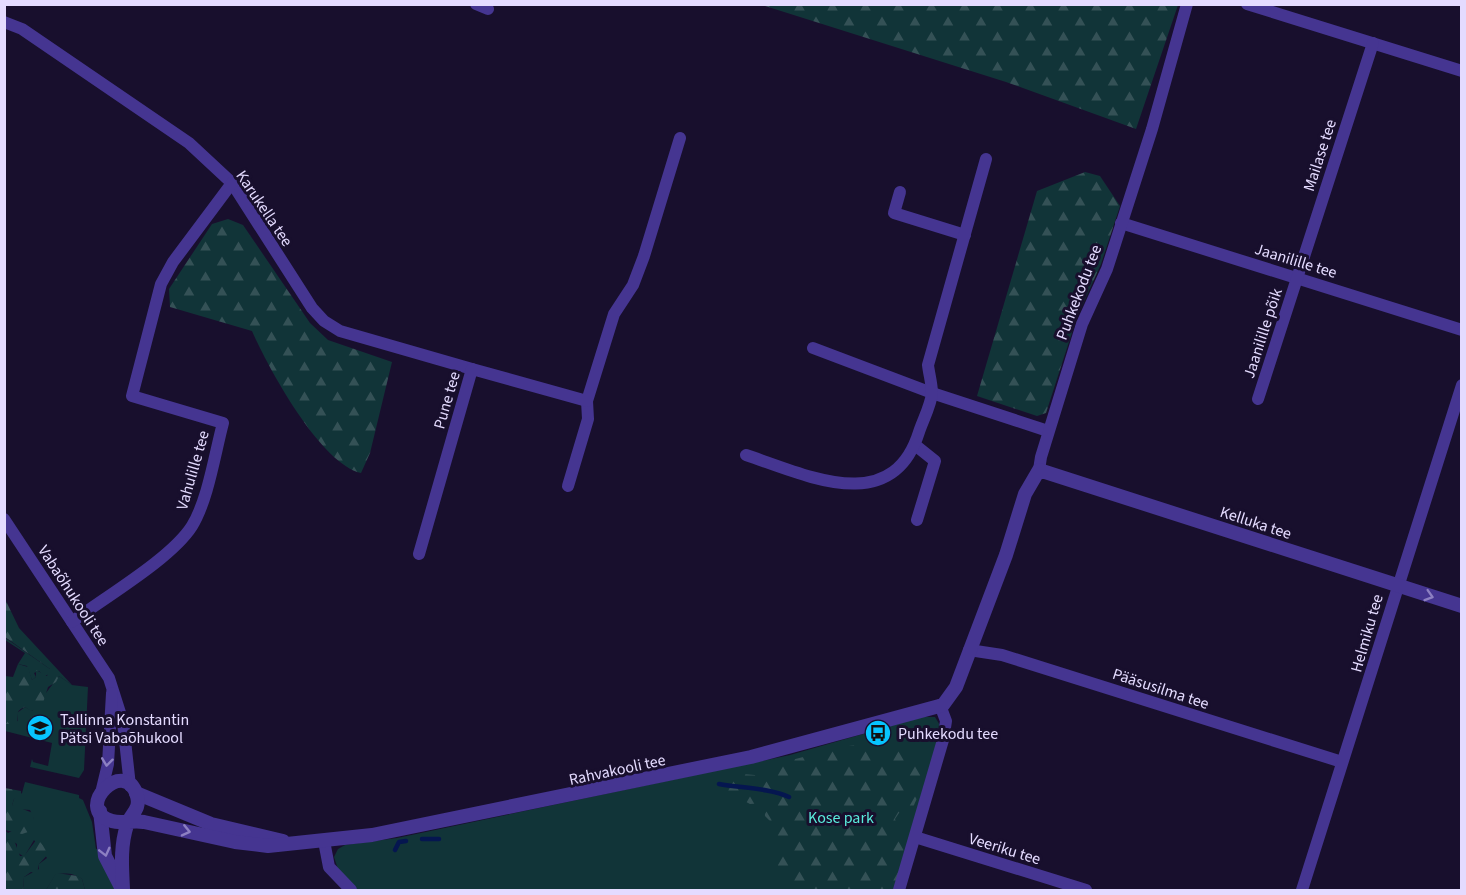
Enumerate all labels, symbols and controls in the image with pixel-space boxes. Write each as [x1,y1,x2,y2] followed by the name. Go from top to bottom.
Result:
[1298,116,1342,194] street label: Mailase tee
[231,166,298,251] street label: Karukella tee
[1252,238,1340,284] street label: Jaanilille tee
[1051,242,1107,343] street label: Puhkekodu tee
[1238,286,1288,381] street label: Jaanilille põik
[428,369,466,432] street label: Pune tee
[171,428,215,513] street label: Vahulille tee
[1217,501,1294,545] street label: Kelluka tee
[32,541,114,650] street label: Vabaõhukooli tee
[1423,589,1434,601] one-way arrow
[1345,592,1389,675] street label: Helmiku tee
[1110,663,1212,715] street label: Pääsusilma tee
[60,709,189,749] place label: Tallinna Konstantin Pätsi Vabaõhukool
[25,713,55,743] school or university icon: Tallinna Konstantin Pätsi Vabaõhukool
[863,718,893,748] bus stop icon: Puhkekodu tee
[898,723,998,745] place label: Puhkekodu tee
[567,749,668,791] street label: Rahvakooli tee
[102,757,114,766] one-way arrow
[808,807,874,829] park label: Kose park
[181,823,191,836] one-way arrow
[966,828,1043,870] street label: Veeriku tee
[97,847,110,857] one-way arrow

